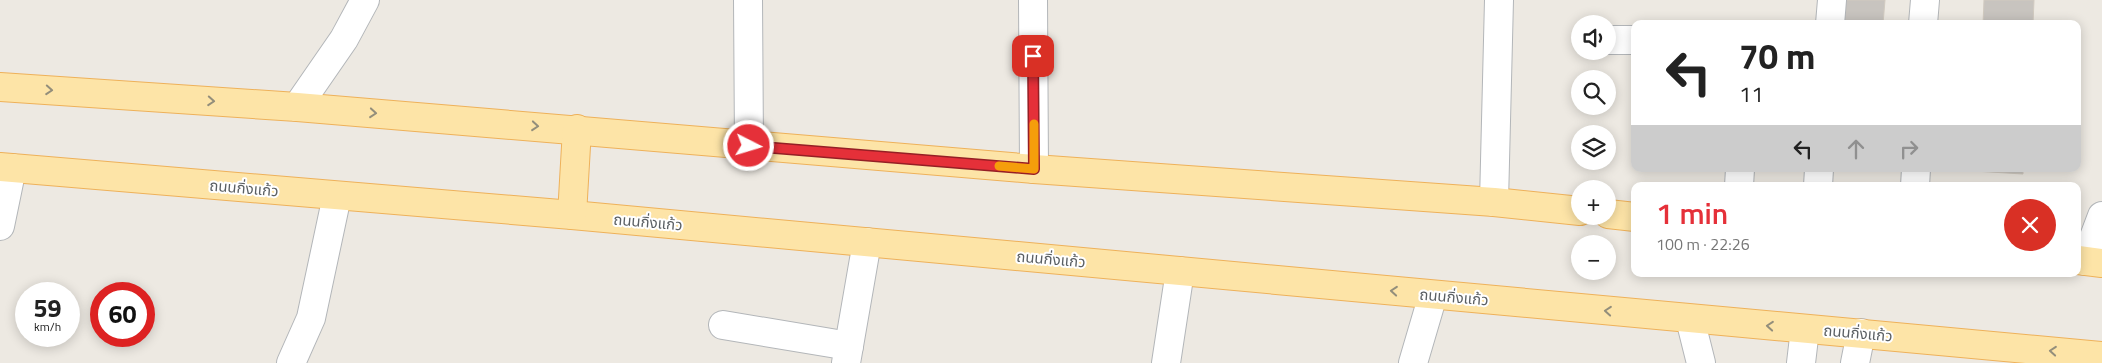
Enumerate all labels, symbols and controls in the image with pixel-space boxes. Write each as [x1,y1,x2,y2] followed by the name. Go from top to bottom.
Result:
[1571,15,1616,280] map controls
[1571,15,1616,60] button: sound
[1739,29,1815,83] text: 70 m
[1012,35,1054,77] pin
[1656,40,1721,105] icon: left
[1019,42,1047,70] icon: arrive
[1571,70,1616,115] button: search
[1739,77,1764,111] text: 11
[45,84,53,95] one-way arrow
[207,96,215,107] one-way arrow
[369,107,377,118] one-way arrow
[722,119,774,171] position arrow
[531,120,539,131] one-way arrow
[1571,125,1616,170] button: layers
[1789,135,1817,163] icon: left
[1842,135,1870,163] icon: ahead
[1895,135,1923,163] icon: right
[208,174,280,202] street label: ถนนกิ่งแก้ว
[1571,180,1616,225] button: +
[1656,190,1728,236] text: 1 min
[2004,199,2056,251] button: close
[612,208,684,236] street label: ถนนกิ่งแก้ว
[1656,232,1750,256] text: 100 m · 22:26
[1571,235,1616,280] button: −
[1015,245,1087,273] street label: ถนนกิ่งแก้ว
[90,282,155,347] speed limit sign: 60
[1418,283,1490,311] street label: ถนนกิ่งแก้ว
[1389,286,1397,297] one-way arrow
[33,289,62,327] text: 59
[1603,306,1611,317] one-way arrow
[34,317,61,336] text: km/h
[1822,319,1894,347] street label: ถนนกิ่งแก้ว
[1765,321,1773,332] one-way arrow
[2049,346,2057,357] one-way arrow

